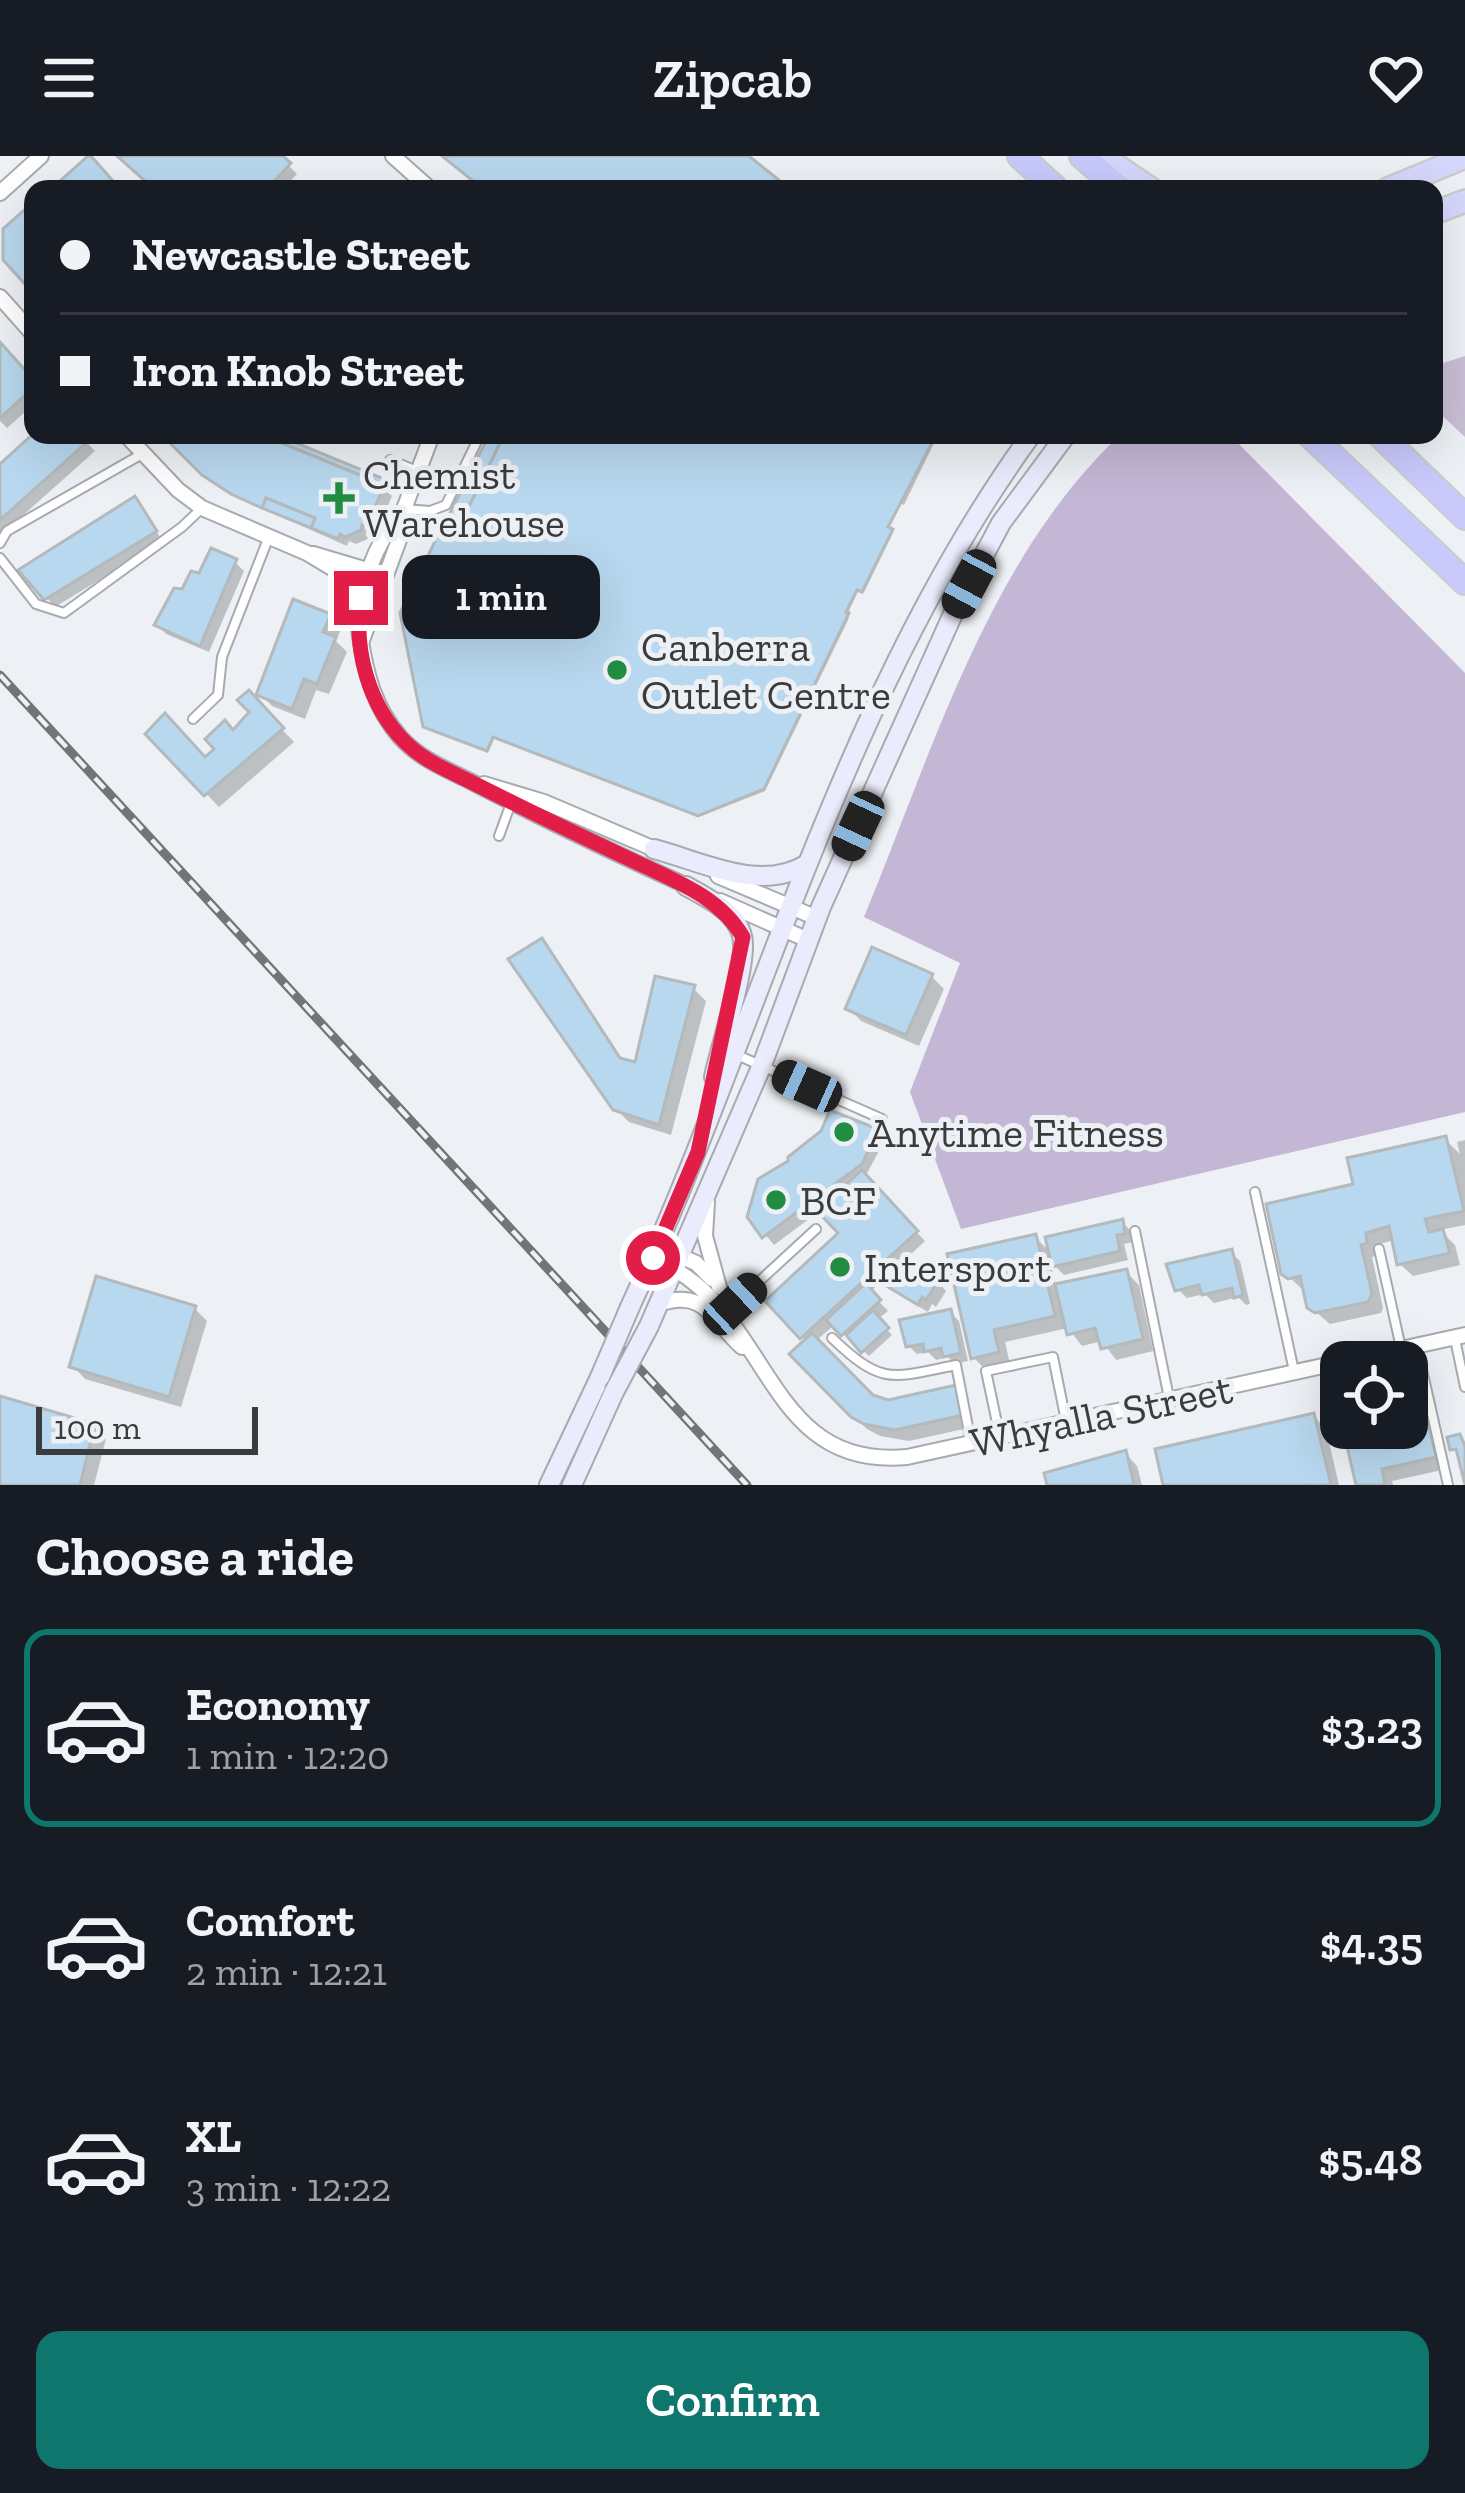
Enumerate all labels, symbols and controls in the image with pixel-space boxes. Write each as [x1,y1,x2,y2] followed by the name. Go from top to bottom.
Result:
[36,45,102,111] icon: menu
[1363,45,1429,111] icon: heart
[653,46,812,111] text: Zipcab
[132,228,470,282] text: Newcastle Street
[132,344,464,398] text: Iron Knob Street
[363,449,565,548] place label: Chemist Warehouse
[326,485,352,511] marker: Chemist Warehouse
[936,544,1002,624] car
[403,556,601,640] callout: 1 min
[334,571,388,625] route end
[455,573,547,620] text: 1 min
[641,621,891,720] place label: Canberra Outlet Centre
[604,657,630,683] marker: Canberra Outlet Centre
[826,786,890,866] car
[767,1055,847,1117] car
[868,1107,1164,1158] place label: Anytime Fitness
[831,1119,857,1145] marker: Anytime Fitness
[800,1175,876,1226] place label: BCF
[763,1187,789,1213] marker: BCF
[626,1231,680,1285] route start
[864,1242,1051,1293] place label: Intersport
[827,1254,853,1280] marker: Intersport
[696,1266,774,1342] car
[1320,1341,1428,1449] map controls
[1320,1341,1428,1449] button: locate
[966,1363,1237,1468] street label: Whyalla Street
[36,1401,258,1454] scale bar
[54,1408,141,1447] text: 100 m
[36,1524,354,1589] text: Choose a ride
[42,1674,150,1782] icon: car
[186,1678,370,1732] text: Economy
[1321,1701,1423,1755] text: $3.23
[186,1732,389,1779] text: 1 min · 12:20
[42,1890,150,1998] icon: car
[186,1894,354,1948] text: Comfort
[1320,1917,1423,1971] text: $4.35
[186,1948,387,1995] text: 2 min · 12:21
[42,2106,150,2214] icon: car
[186,2110,241,2164] text: XL
[1319,2133,1423,2187] text: $5.48
[186,2164,391,2211] text: 3 min · 12:22
[36,2331,1429,2469] button: Confirm

